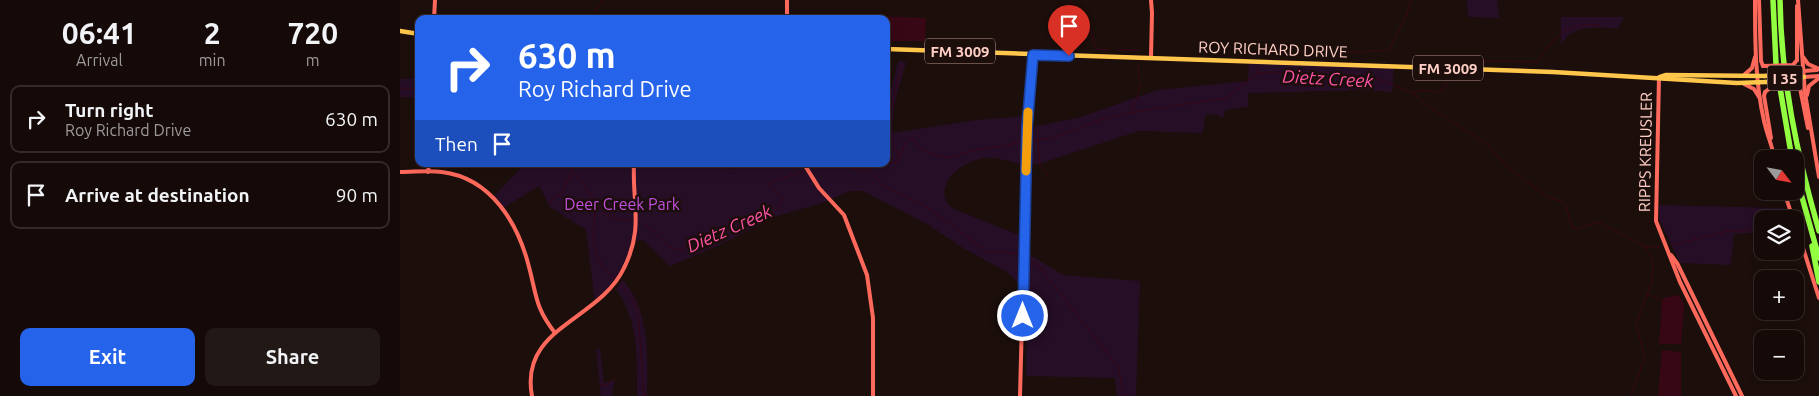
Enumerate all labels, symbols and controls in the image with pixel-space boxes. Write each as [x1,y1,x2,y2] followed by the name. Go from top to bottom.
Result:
[1048,5,1090,56] pin
[1055,12,1083,40] icon: arrive
[62,16,137,50] text: 06:41
[204,16,221,50] text: 2
[287,16,338,50] text: 720
[435,35,500,100] icon: right
[518,35,616,75] text: 630 m
[1198,37,1348,61] street label: ROY RICHARD DRIVE
[925,38,995,64] road number: FM 3009
[76,51,123,69] text: Arrival
[199,51,226,69] text: min
[306,51,320,69] text: m
[1413,56,1483,80] road number: FM 3009
[1282,66,1375,90] water label: Dietz Creek
[1768,66,1802,90] road number: I 35
[518,76,692,101] text: Roy Richard Drive
[1635,92,1655,212] street label: RIPPS KREUSLER
[65,99,153,121] text: Turn right
[22,105,50,133] icon: right
[325,108,378,130] text: 630 m
[65,121,191,139] text: Roy Richard Drive
[488,130,516,158] icon: arrive
[435,133,478,155] text: Then
[1754,150,1804,200] north arrow
[1754,150,1804,380] map controls
[22,181,50,209] icon: arrive
[65,184,250,206] text: Arrive at destination
[336,184,378,206] text: 90 m
[564,195,680,213] park label: Deer Creek Park
[683,200,775,256] water label: Dietz Creek
[1754,210,1804,260] button: layers
[1754,270,1804,320] button: +
[996,289,1048,341] position arrow
[20,328,195,386] button: Exit
[205,328,380,386] button: Share
[1754,330,1804,380] button: −

